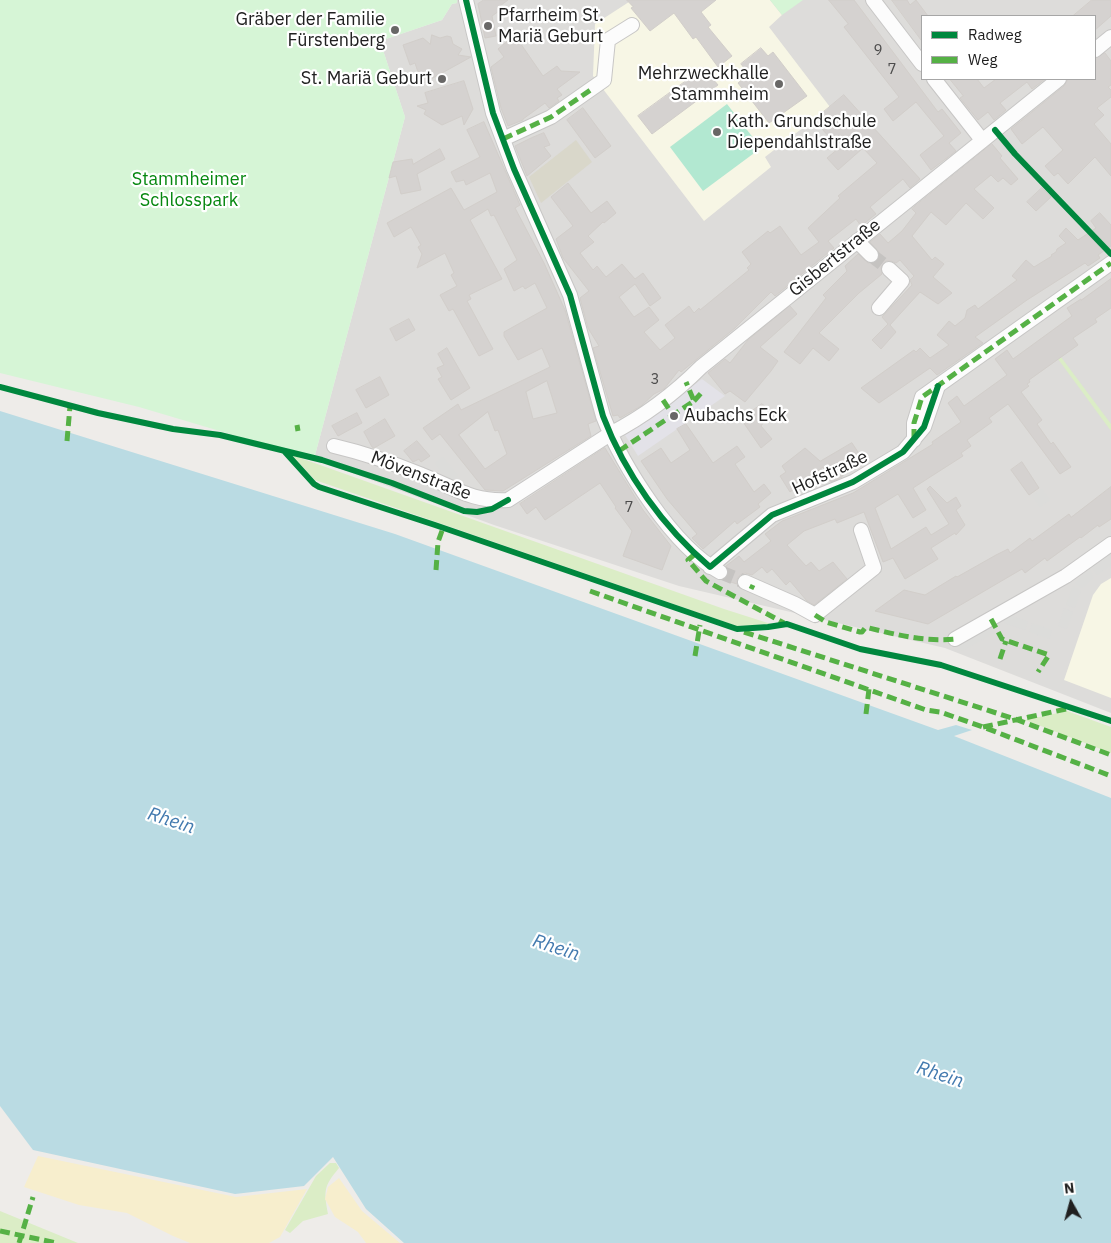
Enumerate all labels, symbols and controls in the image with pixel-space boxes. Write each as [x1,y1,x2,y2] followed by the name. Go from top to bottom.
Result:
[498,5,604,48] place label: Pfarrheim St. Mariä Geburt
[236,9,385,52] place label: Gräber der Familie Fürstenberg
[921,15,1096,80] legend
[482,20,494,32] marker: Pfarrheim St. Mariä Geburt
[389,24,401,36] marker: Gräber der Familie Fürstenberg
[968,25,1022,44] text: Radweg
[874,42,882,60] house number: 9
[968,50,997,69] text: Weg
[888,61,896,79] house number: 7
[638,63,769,106] place label: Mehrzweckhalle Stammheim
[301,68,432,90] place label: St. Mariä Geburt
[436,73,448,85] marker: St. Mariä Geburt
[773,78,785,90] marker: Mehrzweckhalle Stammheim
[727,111,876,154] place label: Kath. Grundschule Diependahlstraße
[711,126,723,138] marker: Kath. Grundschule Diependahlstraße
[132,169,246,212] park label: Stammheimer Schlosspark
[785,214,885,302] street label: Gisbertstraße
[651,371,659,389] house number: 3
[684,405,787,427] place label: Aubachs Eck
[668,410,680,422] marker: Aubachs Eck
[789,446,871,500] street label: Hofstraße
[368,447,474,505] street label: Mövenstraße
[625,499,633,517] house number: 7
[145,803,197,839] water label: Rhein
[530,930,582,966] water label: Rhein
[914,1057,966,1093] water label: Rhein
[1046,1178,1096,1228] north arrow
[1063,1179,1075,1198] text: N

